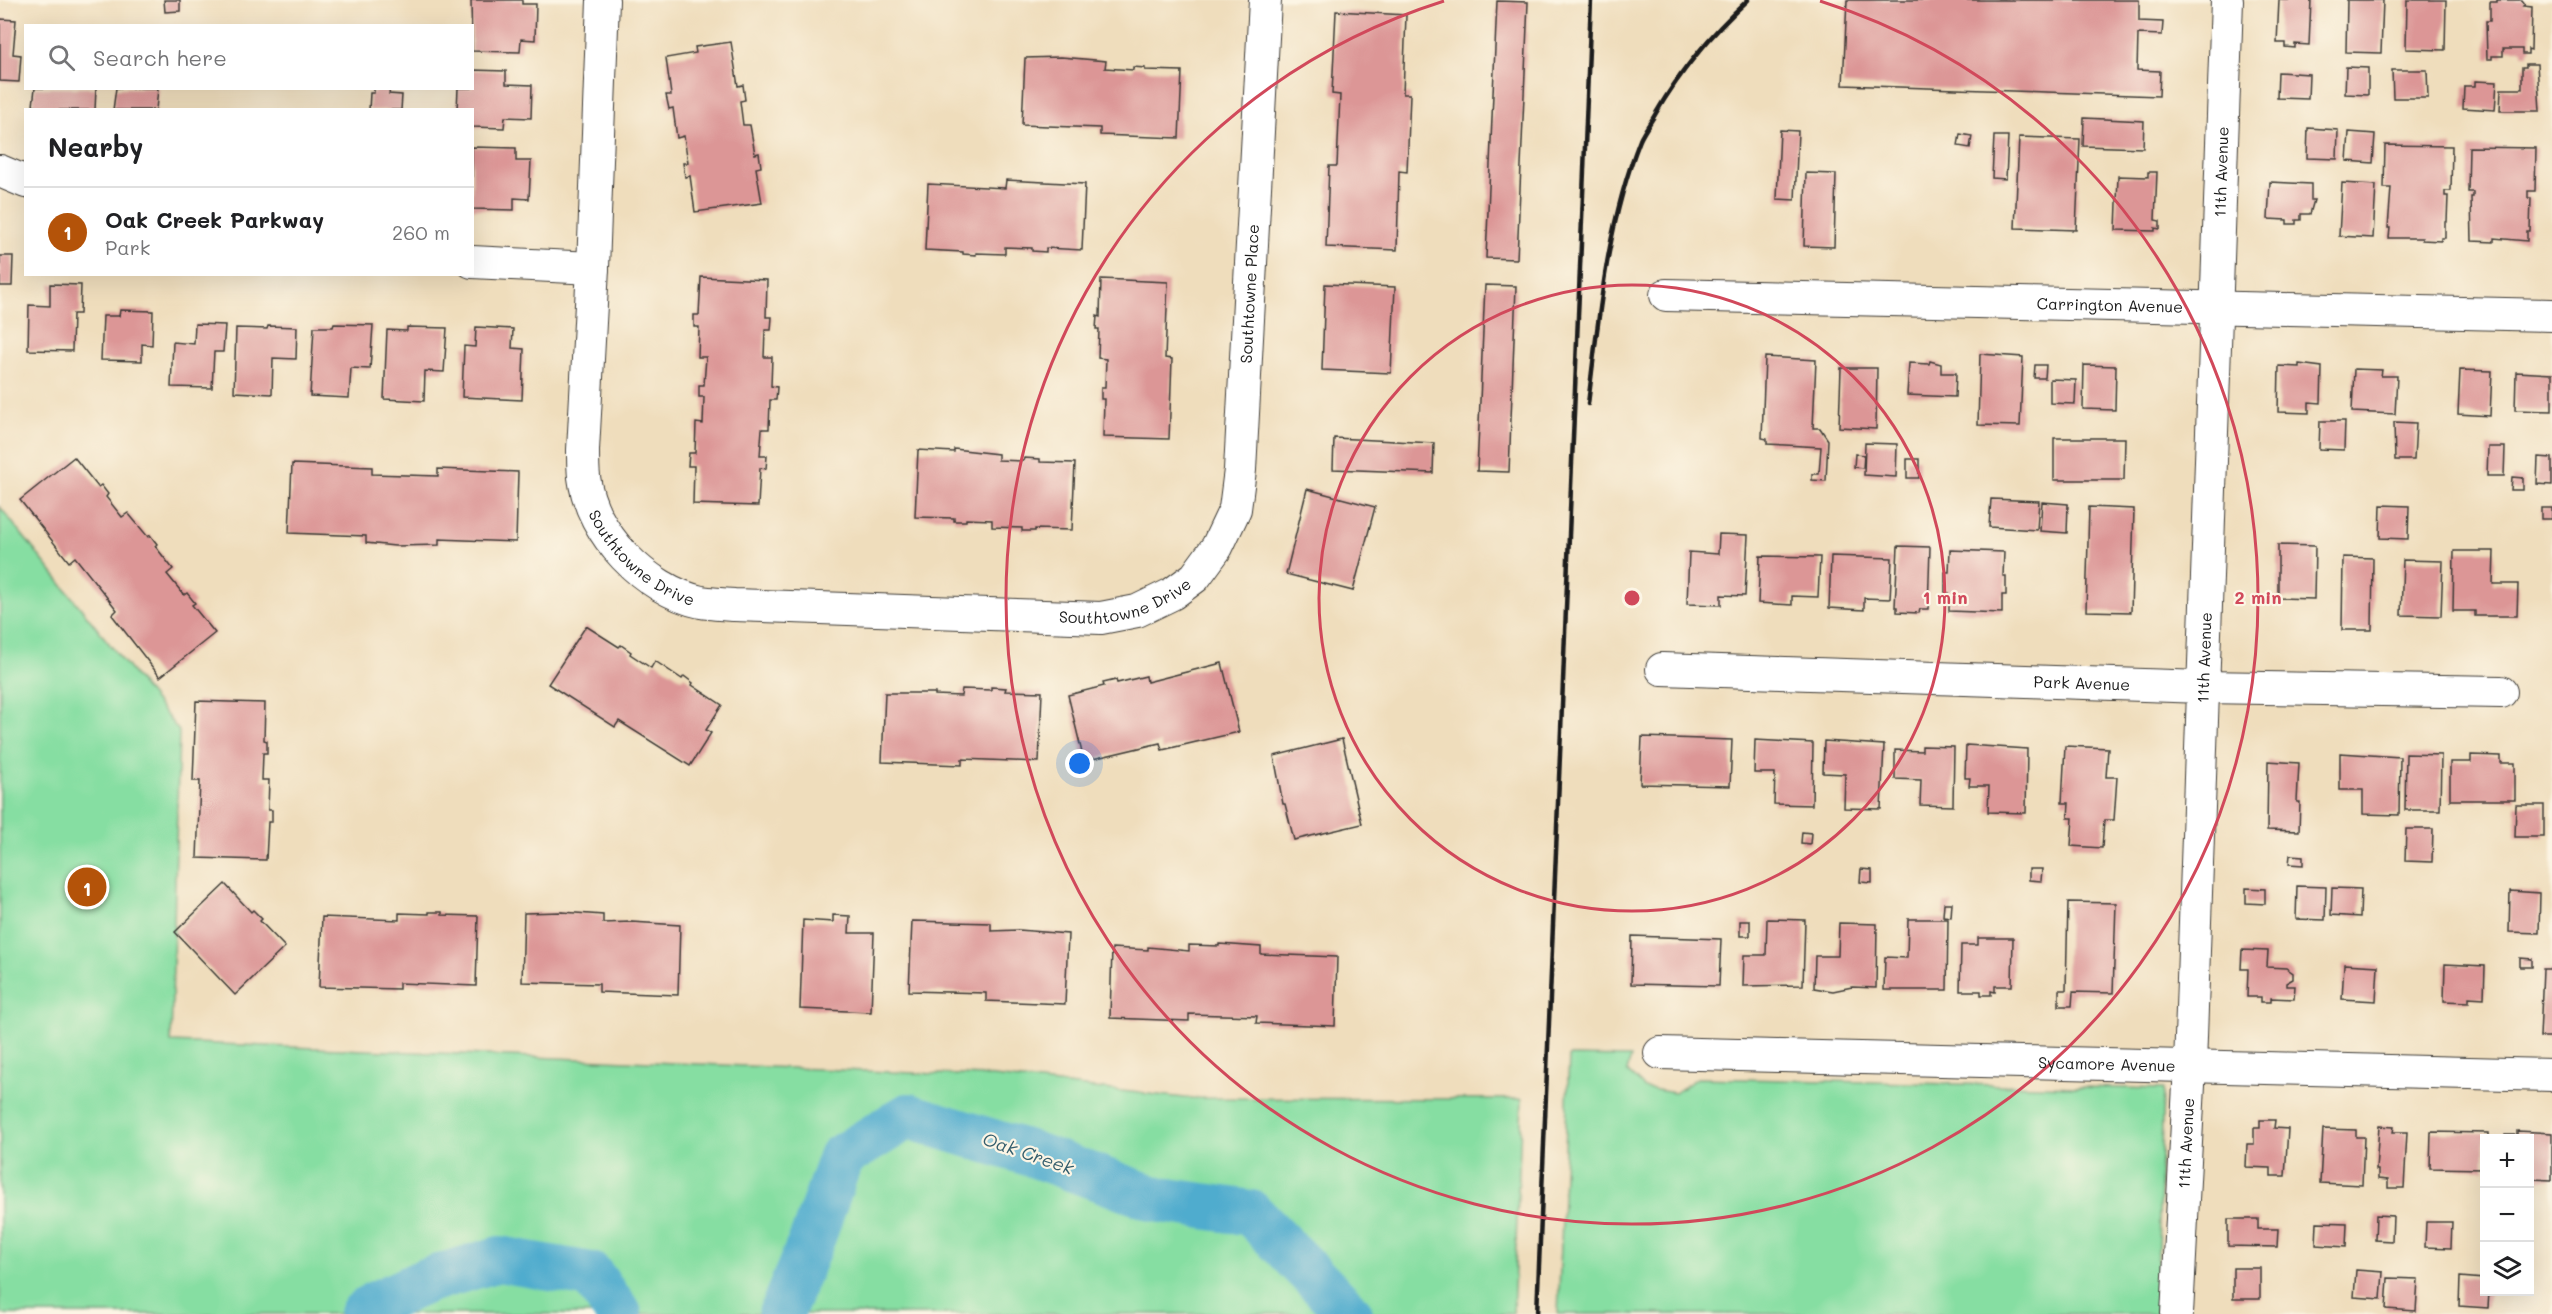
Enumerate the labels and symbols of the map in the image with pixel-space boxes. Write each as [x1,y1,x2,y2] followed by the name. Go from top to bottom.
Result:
[2208,126,2233,218] street label: 11th Avenue
[1235,224,1263,364] street label: Southtowne Place
[2036,292,2183,317] street label: Carrington Avenue
[585,506,698,610] street label: Southtowne Drive
[1059,573,1195,628] street label: Southtowne Drive
[1922,585,1968,609] text: 1 min
[2234,585,2282,609] text: 2 min
[1622,588,1642,608] centre of rings
[2192,612,2216,703] street label: 11th Avenue
[2033,670,2131,695] street label: Park Avenue
[1065,749,1094,778] your location
[68,864,106,910] pin: 1
[2038,1051,2176,1076] street label: Sycamore Avenue
[2173,1097,2198,1189] street label: 11th Avenue
[980,1126,1077,1180] water label: Oak Creek

